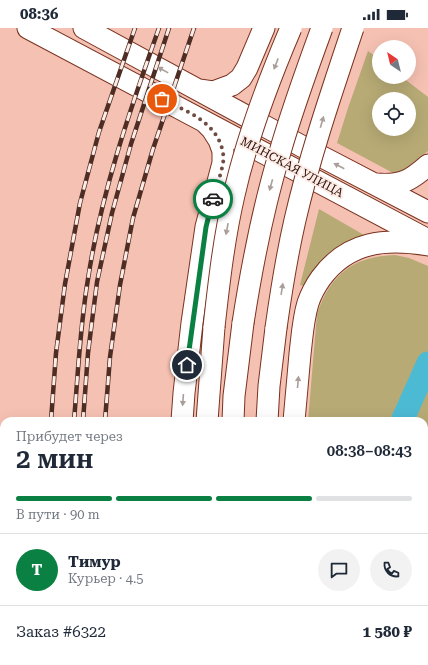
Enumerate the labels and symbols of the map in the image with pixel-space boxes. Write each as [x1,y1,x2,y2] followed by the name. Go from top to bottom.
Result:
[372,40,416,84] north arrow
[273,58,279,70] one-way arrow
[157,67,169,74] one-way arrow
[145,82,179,116] pin
[319,116,325,128] one-way arrow
[238,134,346,200] street label: МИНСКАЯ УЛИЦА
[333,163,345,169] one-way arrow
[193,179,233,219] courier
[268,179,274,191] one-way arrow
[224,222,230,235] one-way arrow
[279,283,285,295] one-way arrow
[170,348,204,382] pin
[294,376,301,388] one-way arrow
[180,394,187,406] one-way arrow

